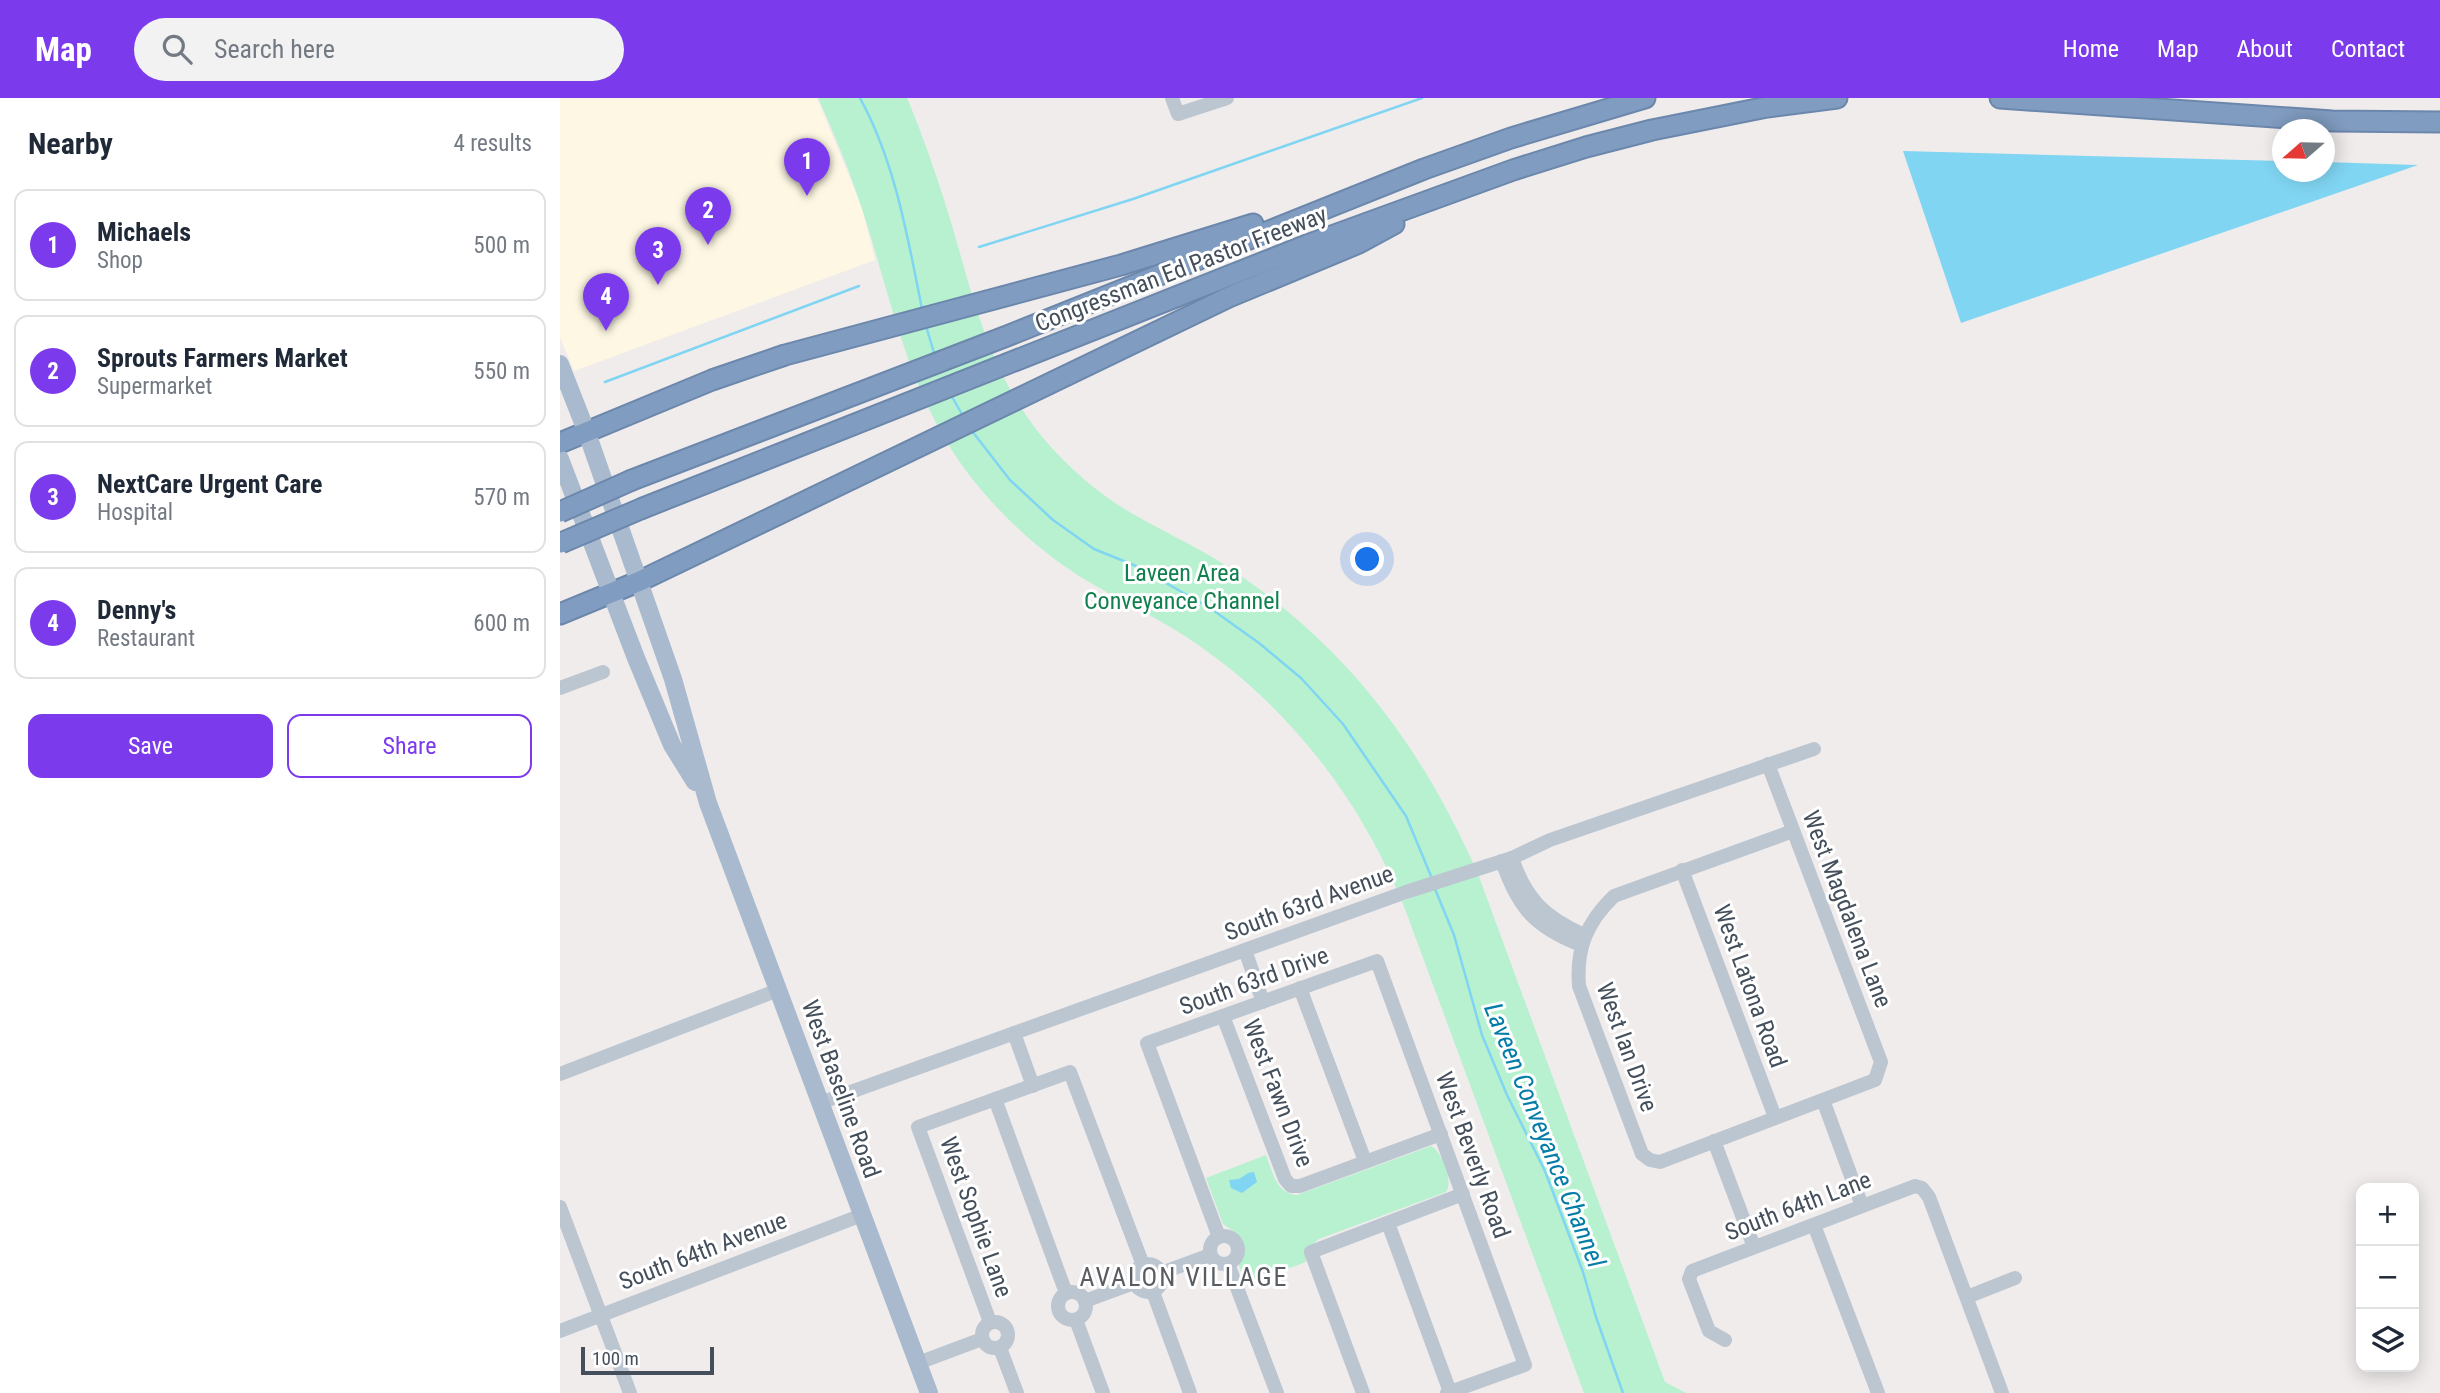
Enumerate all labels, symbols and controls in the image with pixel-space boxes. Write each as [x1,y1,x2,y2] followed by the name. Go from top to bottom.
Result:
[134,18,624,81] search box
[35,30,92,69] text: Map
[158,30,196,68] icon: search
[214,34,335,64] text: Search here
[2063,35,2119,63] text: Home
[2157,35,2199,63] text: Map
[2237,35,2293,63] text: About
[2331,35,2405,63] text: Contact
[2272,119,2335,182] north arrow
[28,126,113,161] text: Nearby
[454,130,532,157] text: 4 results
[784,138,830,196] pin: 1
[685,187,731,245] pin: 2
[1031,200,1331,338] street label: Congressman Ed Pastor Freeway
[97,217,191,247] text: Michaels
[635,227,681,285] pin: 3
[47,232,59,259] text: 1
[473,232,530,259] text: 500 m
[97,247,143,274] text: Shop
[583,273,629,331] pin: 4
[97,343,348,373] text: Sprouts Farmers Market
[47,358,59,385] text: 2
[473,358,530,385] text: 550 m
[97,373,212,400] text: Supermarket
[97,469,322,499] text: NextCare Urgent Care
[47,484,59,511] text: 3
[473,484,530,511] text: 570 m
[97,499,173,526] text: Hospital
[1350,542,1384,576] your location
[1084,559,1280,615] park label: Laveen Area Conveyance Channel
[97,595,176,625] text: Denny's
[47,610,59,637] text: 4
[473,610,530,637] text: 600 m
[97,625,195,652] text: Restaurant
[28,714,273,778] button: Save
[287,714,532,778] button: Share
[1797,807,1897,1011] street label: West Magdalena Lane
[1221,859,1397,947] street label: South 63rd Avenue
[1708,901,1792,1071] street label: West Latona Road
[1176,941,1332,1021] street label: South 63rd Drive
[1591,979,1663,1115] street label: West Ian Drive
[796,996,886,1182] street label: West Baseline Road
[1478,998,1612,1273] water label: Laveen Conveyance Channel
[1237,1015,1319,1171] street label: West Fawn Drive
[1430,1068,1516,1242] street label: West Beverly Road
[934,1133,1018,1301] street label: West Sophie Lane
[1721,1165,1875,1247] street label: South 64th Lane
[2356,1183,2419,1372] map controls
[2356,1183,2419,1246] button: +
[615,1206,791,1296] street label: South 64th Avenue
[2356,1246,2419,1309] button: −
[1080,1262,1288,1292] district label: AVALON VILLAGE
[2356,1309,2419,1372] button: layers
[581,1344,714,1376] scale bar
[592,1347,639,1370] text: 100 m

